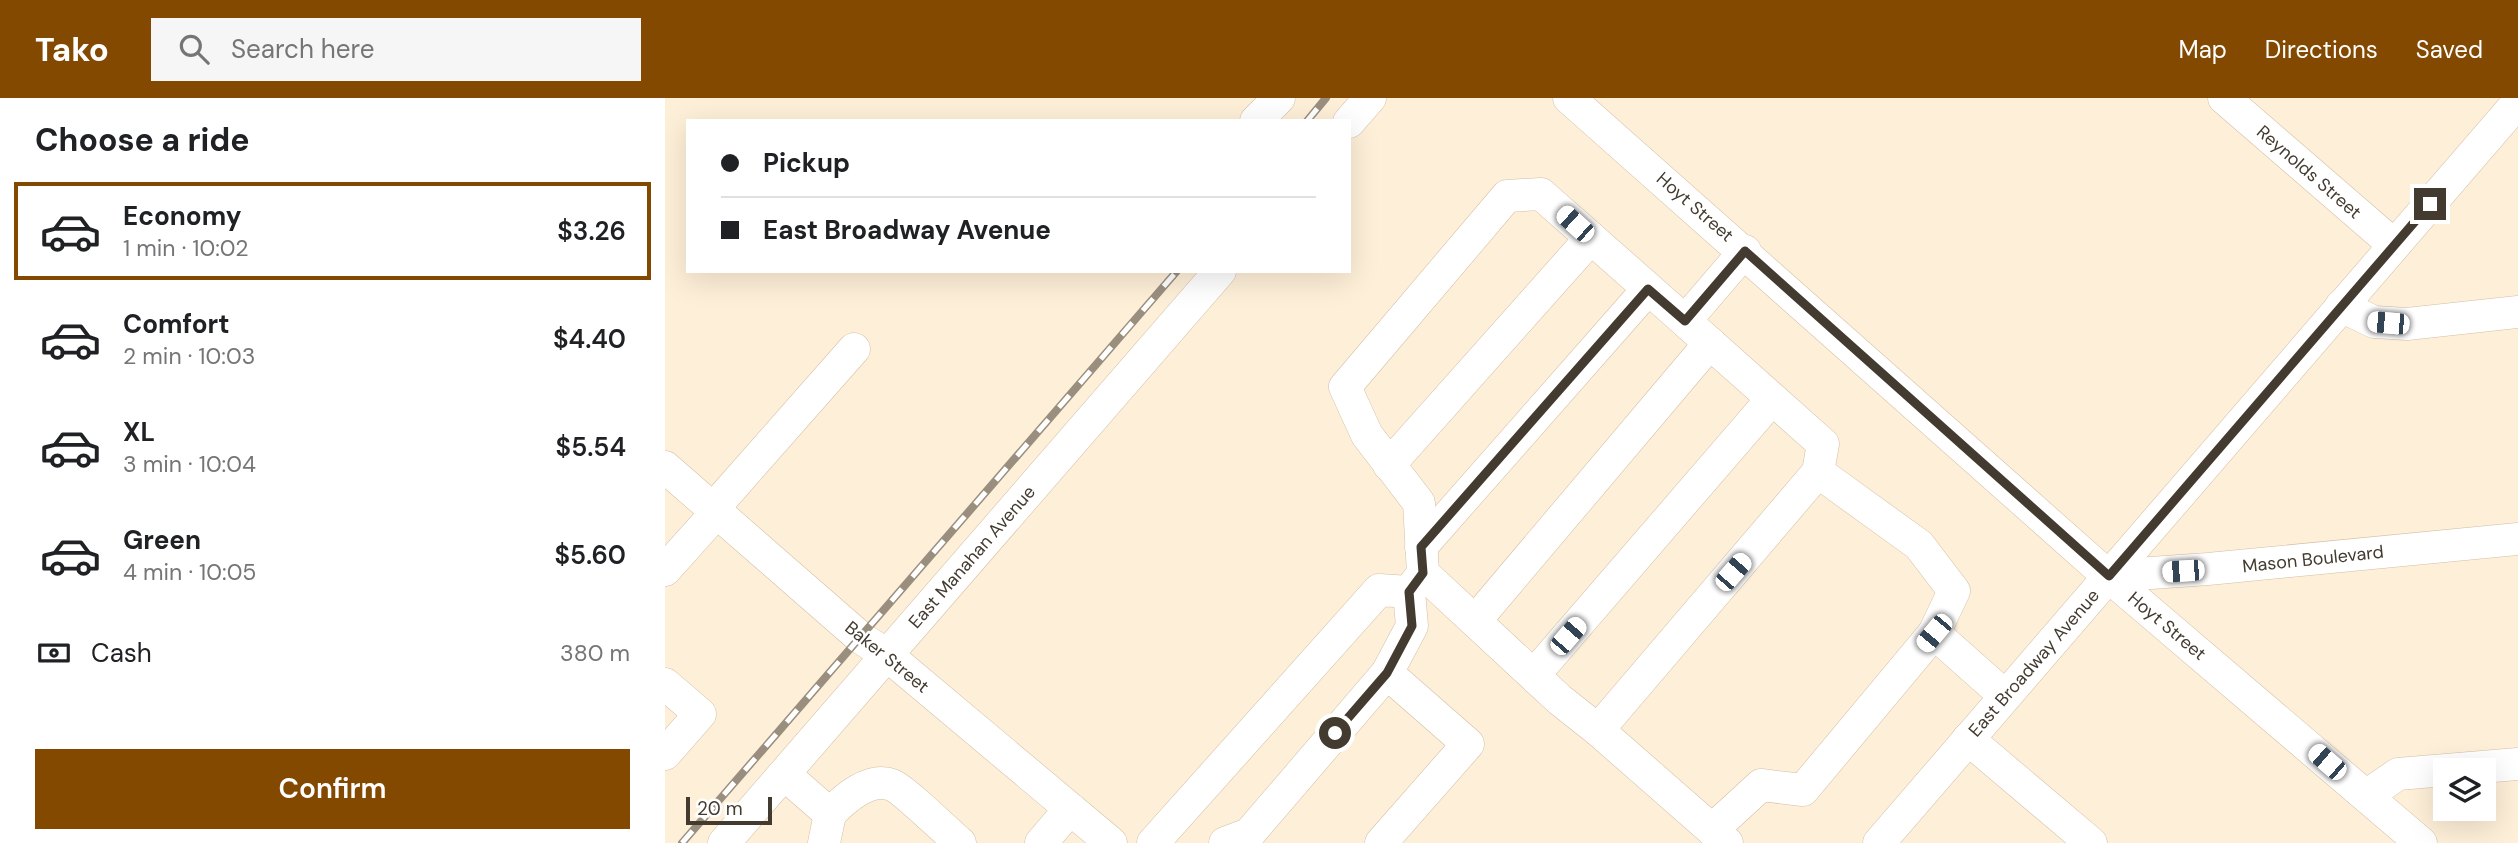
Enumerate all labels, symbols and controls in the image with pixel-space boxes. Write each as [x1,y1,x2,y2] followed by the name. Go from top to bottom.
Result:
[151,18,641,81] search box
[35,28,109,71] text: Tako
[175,30,213,68] icon: search
[231,32,374,66] text: Search here
[2179,34,2227,65] text: Map
[2265,34,2378,65] text: Directions
[2416,34,2483,65] text: Saved
[35,119,250,161] text: Choose a ride
[2252,120,2366,224] street label: Reynolds Street
[763,146,850,180] text: Pickup
[1651,167,1739,247] street label: Hoyt Street
[2414,188,2446,220] route end
[123,199,241,233] text: Economy
[39,200,102,263] icon: car
[1553,202,1598,246] car
[763,213,1051,247] text: East Broadway Avenue
[557,214,626,248] text: $3.26
[123,233,249,263] text: 1 min · 10:02
[123,307,229,341] text: Comfort
[39,308,102,371] icon: car
[2367,311,2410,335] car
[553,322,626,356] text: $4.40
[123,341,255,371] text: 2 min · 10:03
[123,415,155,449] text: XL
[39,416,102,479] icon: car
[556,430,626,464] text: $5.54
[123,449,256,479] text: 3 min · 10:04
[903,480,1041,634] street label: East Manahan Avenue
[123,523,201,557] text: Green
[39,524,102,587] icon: car
[554,538,626,572] text: $5.60
[2241,540,2385,578] street label: Mason Boulevard
[1712,549,1755,595] car
[123,557,256,587] text: 4 min · 10:05
[2162,559,2205,583] car
[1963,584,2105,742] street label: East Broadway Avenue
[2123,586,2211,666] street label: Hoyt Street
[1913,610,1956,656] car
[1547,613,1590,659] car
[840,616,934,698] street label: Baker Street
[35,634,73,672] icon: cash
[91,636,152,670] text: Cash
[560,638,630,668] text: 380 m
[1319,717,1351,749] route start
[2305,740,2350,784] car
[35,749,630,829] button: Confirm
[2433,758,2496,821] map controls
[2433,758,2496,821] button: layers
[686,794,772,826] scale bar
[697,796,743,821] text: 20 m

